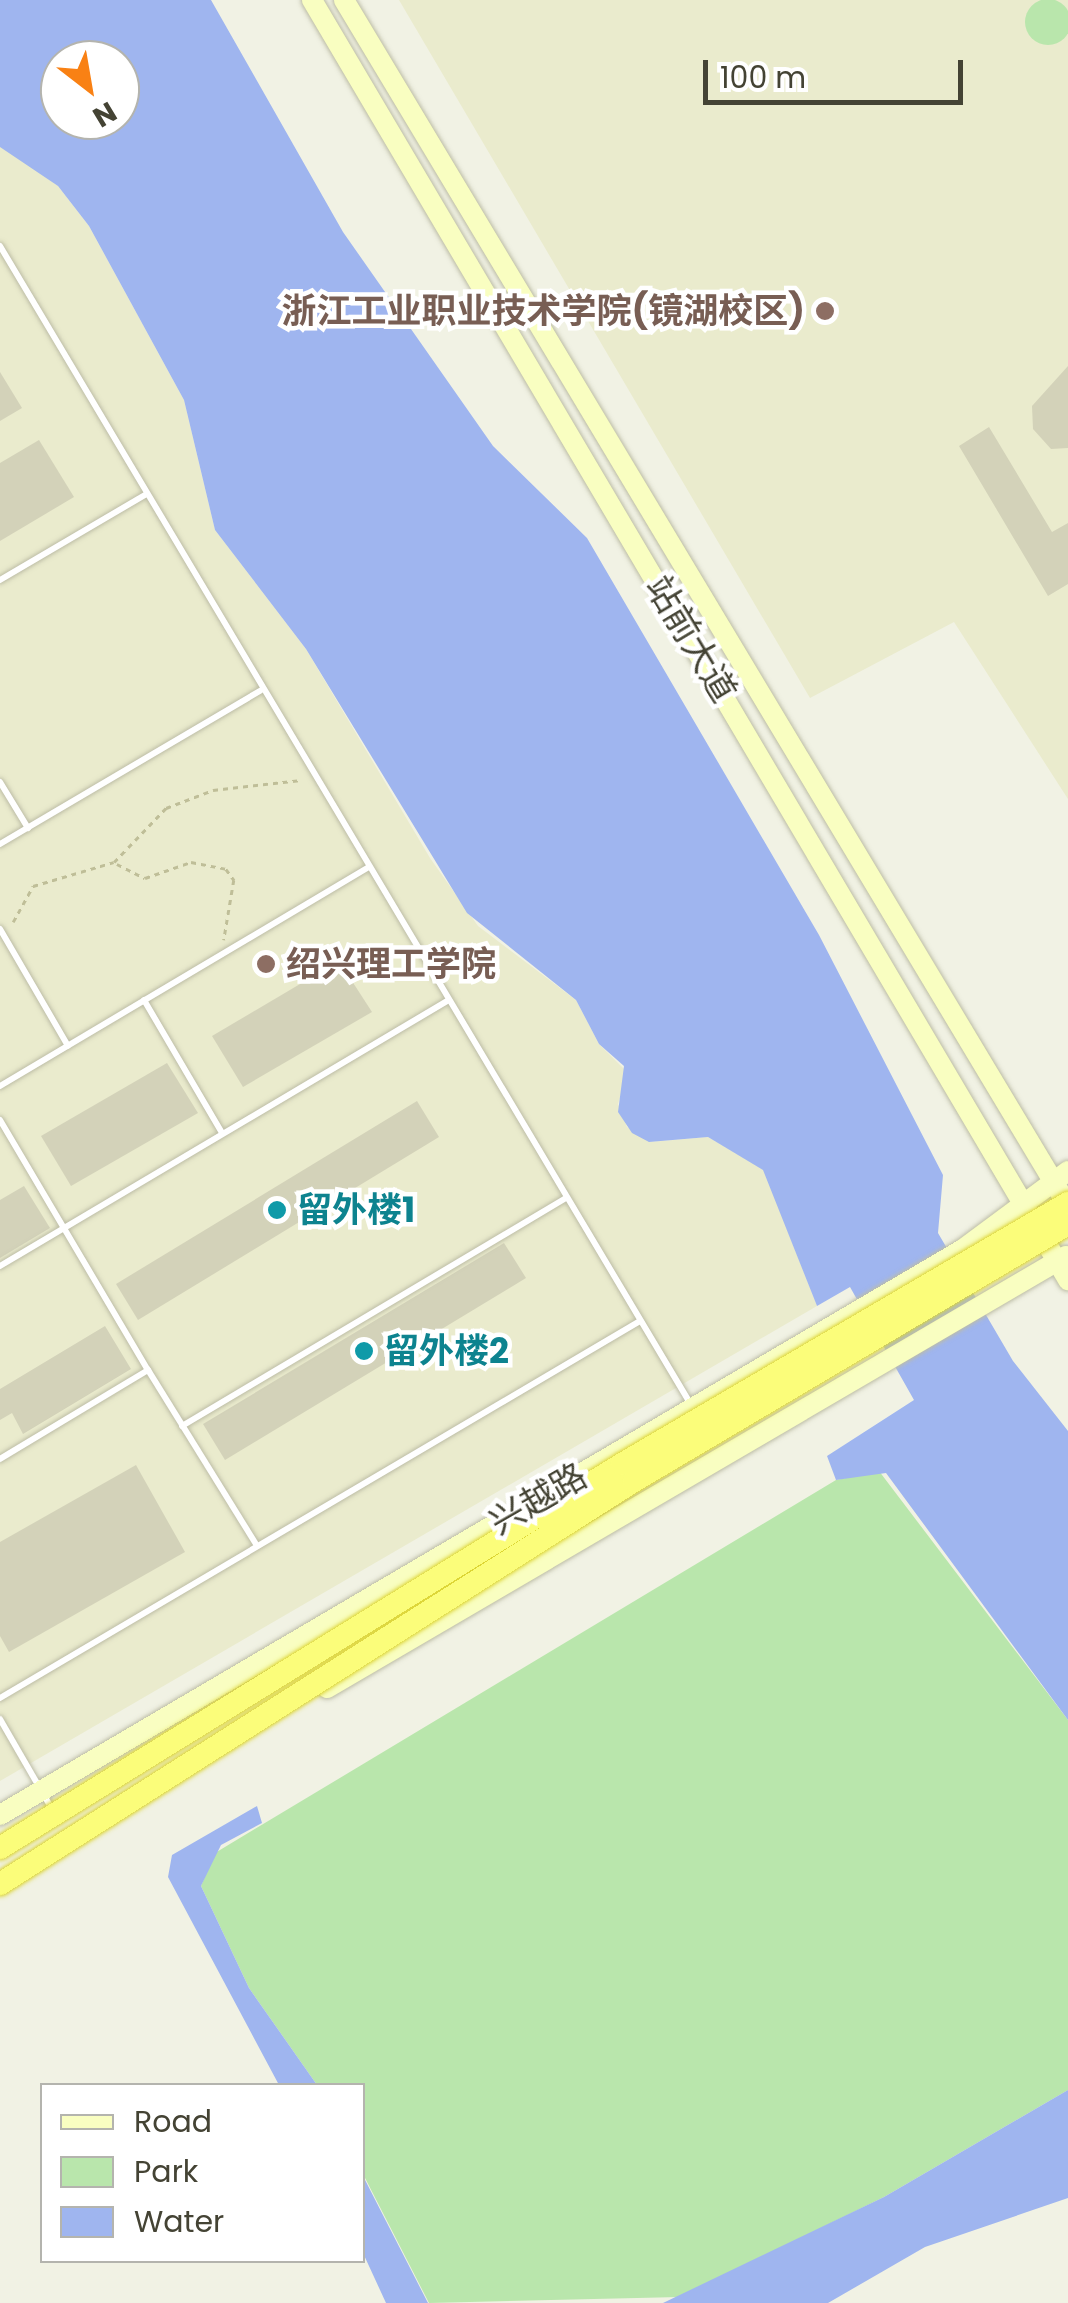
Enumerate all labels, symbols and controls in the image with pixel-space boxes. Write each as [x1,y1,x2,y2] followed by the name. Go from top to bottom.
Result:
[40,40,140,140] north arrow
[708,40,968,102] scale bar
[720,56,806,99] text: 100 m
[86,92,124,137] text: N
[282,290,805,332] place label: 浙江工业职业技术学院(镜湖校区)
[814,300,836,322] marker: 浙江工业职业技术学院(镜湖校区)
[637,568,745,710] street label: 站前大道
[286,943,496,985] place label: 绍兴理工学院
[255,953,277,975] marker: 绍兴理工学院
[297,1189,415,1231] place label: 留外楼1
[266,1199,288,1221] marker: 留外楼1
[384,1330,509,1372] place label: 留外楼2
[353,1340,375,1362] marker: 留外楼2
[482,1455,594,1543] street label: 兴越路
[40,2083,365,2263] legend
[134,2100,212,2143] text: Road
[134,2150,198,2193] text: Park
[134,2200,224,2243] text: Water

